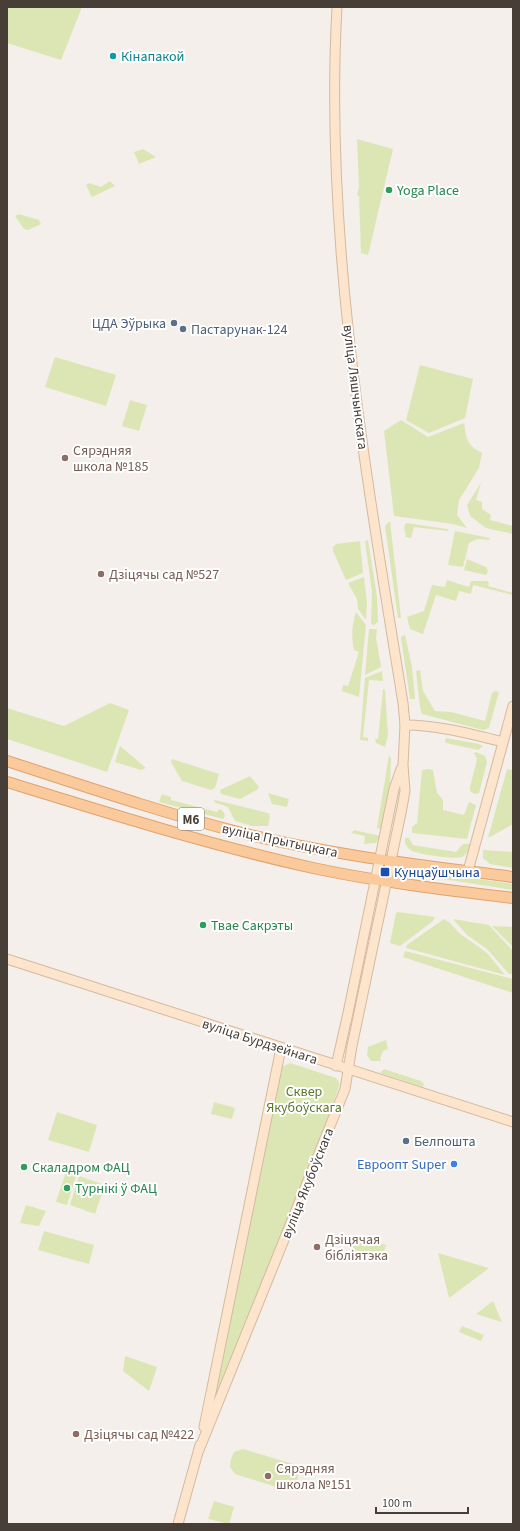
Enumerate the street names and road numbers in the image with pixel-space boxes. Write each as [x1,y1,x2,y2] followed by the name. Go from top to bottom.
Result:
[337,324,373,451] street label: вуліца Ляшчынскага
[178,808,204,830] road number: М6
[220,819,340,863] street label: вуліца Прытыцкага
[199,1014,320,1070] street label: вуліца Бурдзейнага
[277,1125,339,1242] street label: вуліца Якубоўскага

